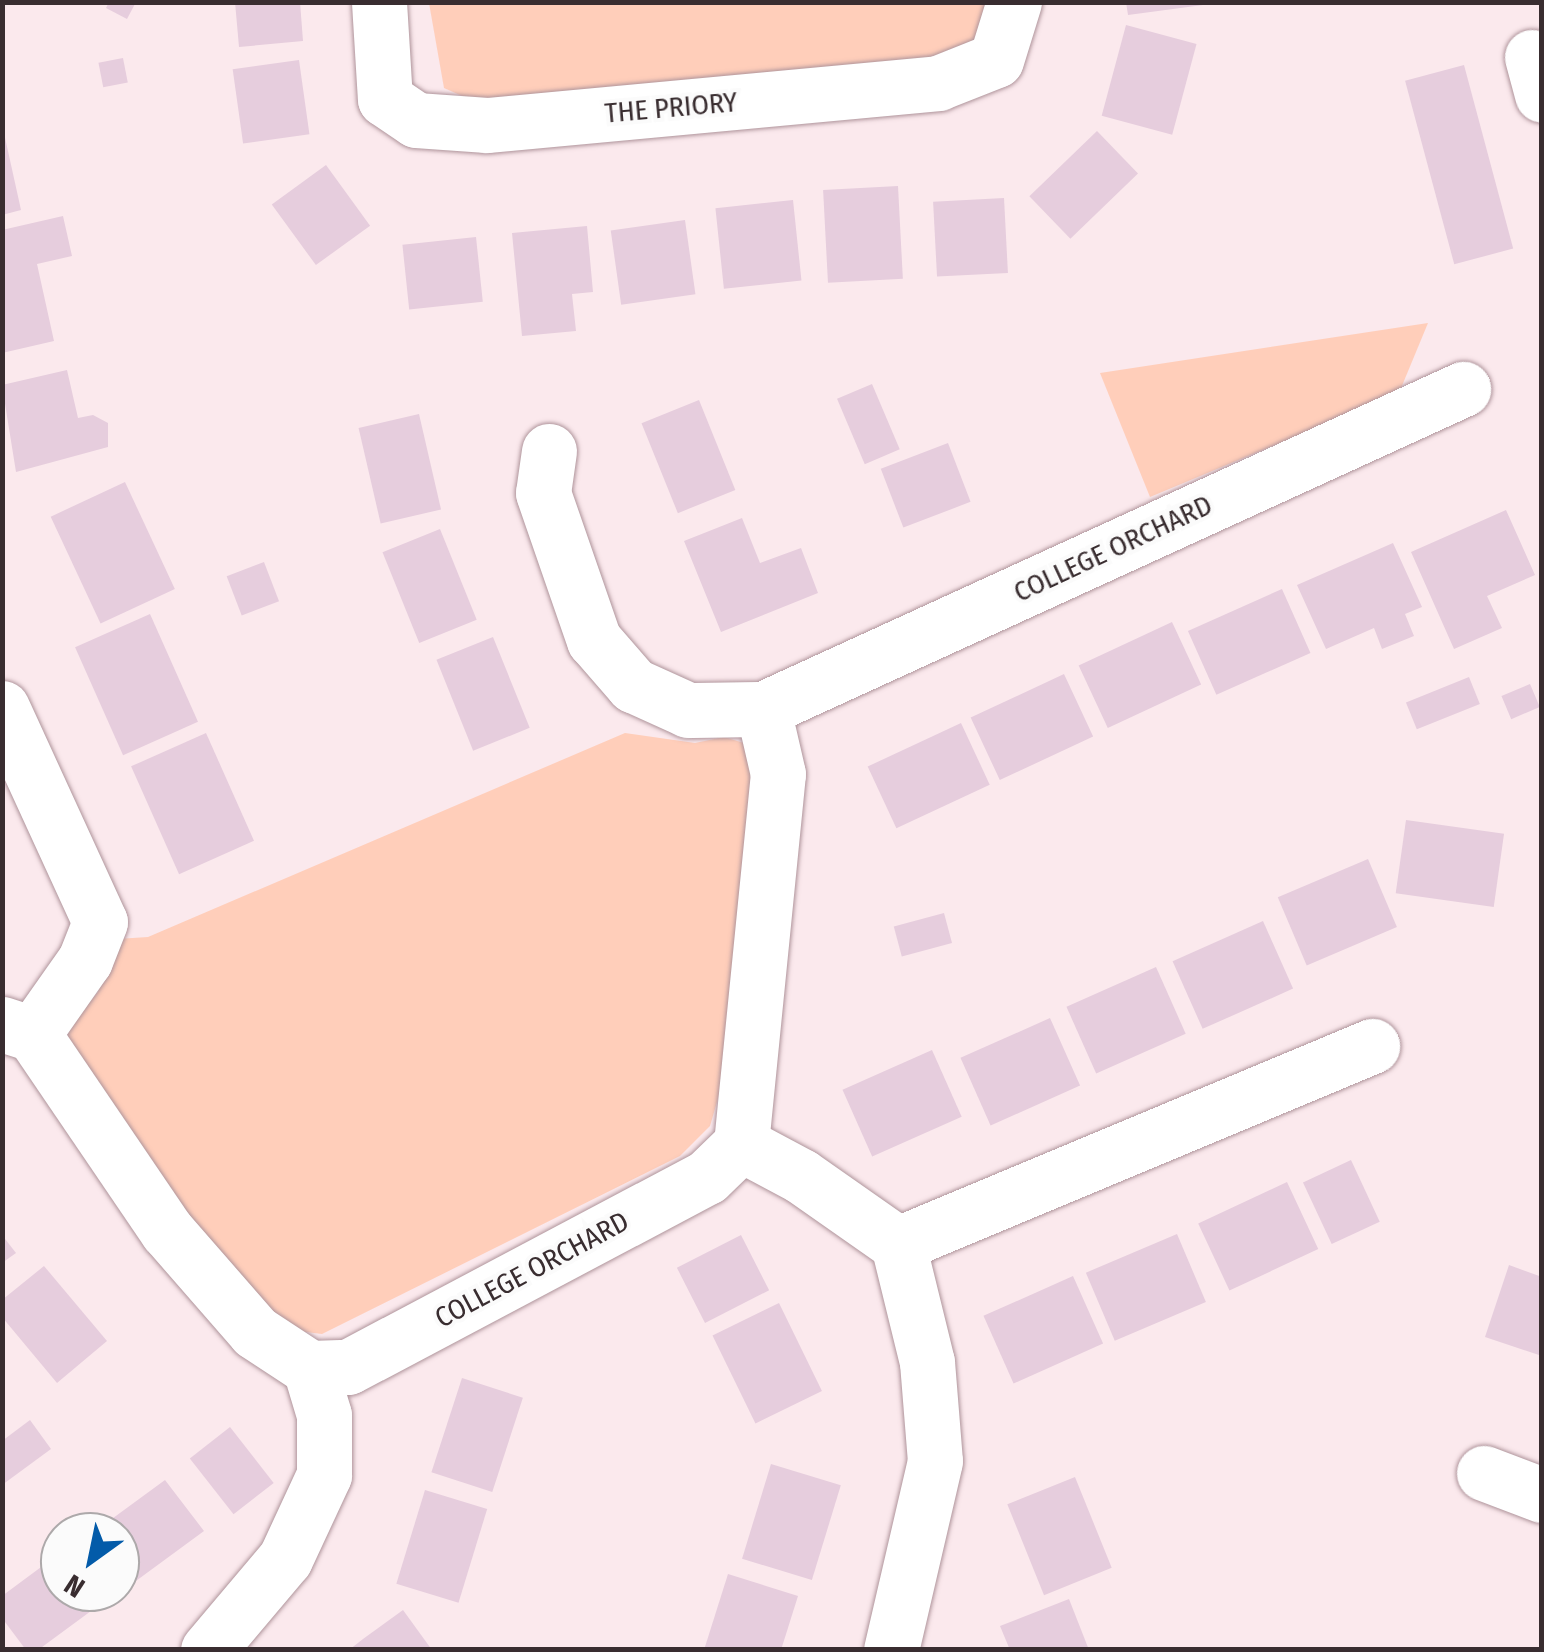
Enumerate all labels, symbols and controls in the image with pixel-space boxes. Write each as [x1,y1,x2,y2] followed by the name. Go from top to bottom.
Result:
[603,85,739,131] street label: THE PRIORY
[1009,488,1217,610] street label: COLLEGE ORCHARD
[429,1205,635,1335] street label: COLLEGE ORCHARD
[40,1512,140,1612] north arrow
[58,1567,91,1604] text: N

